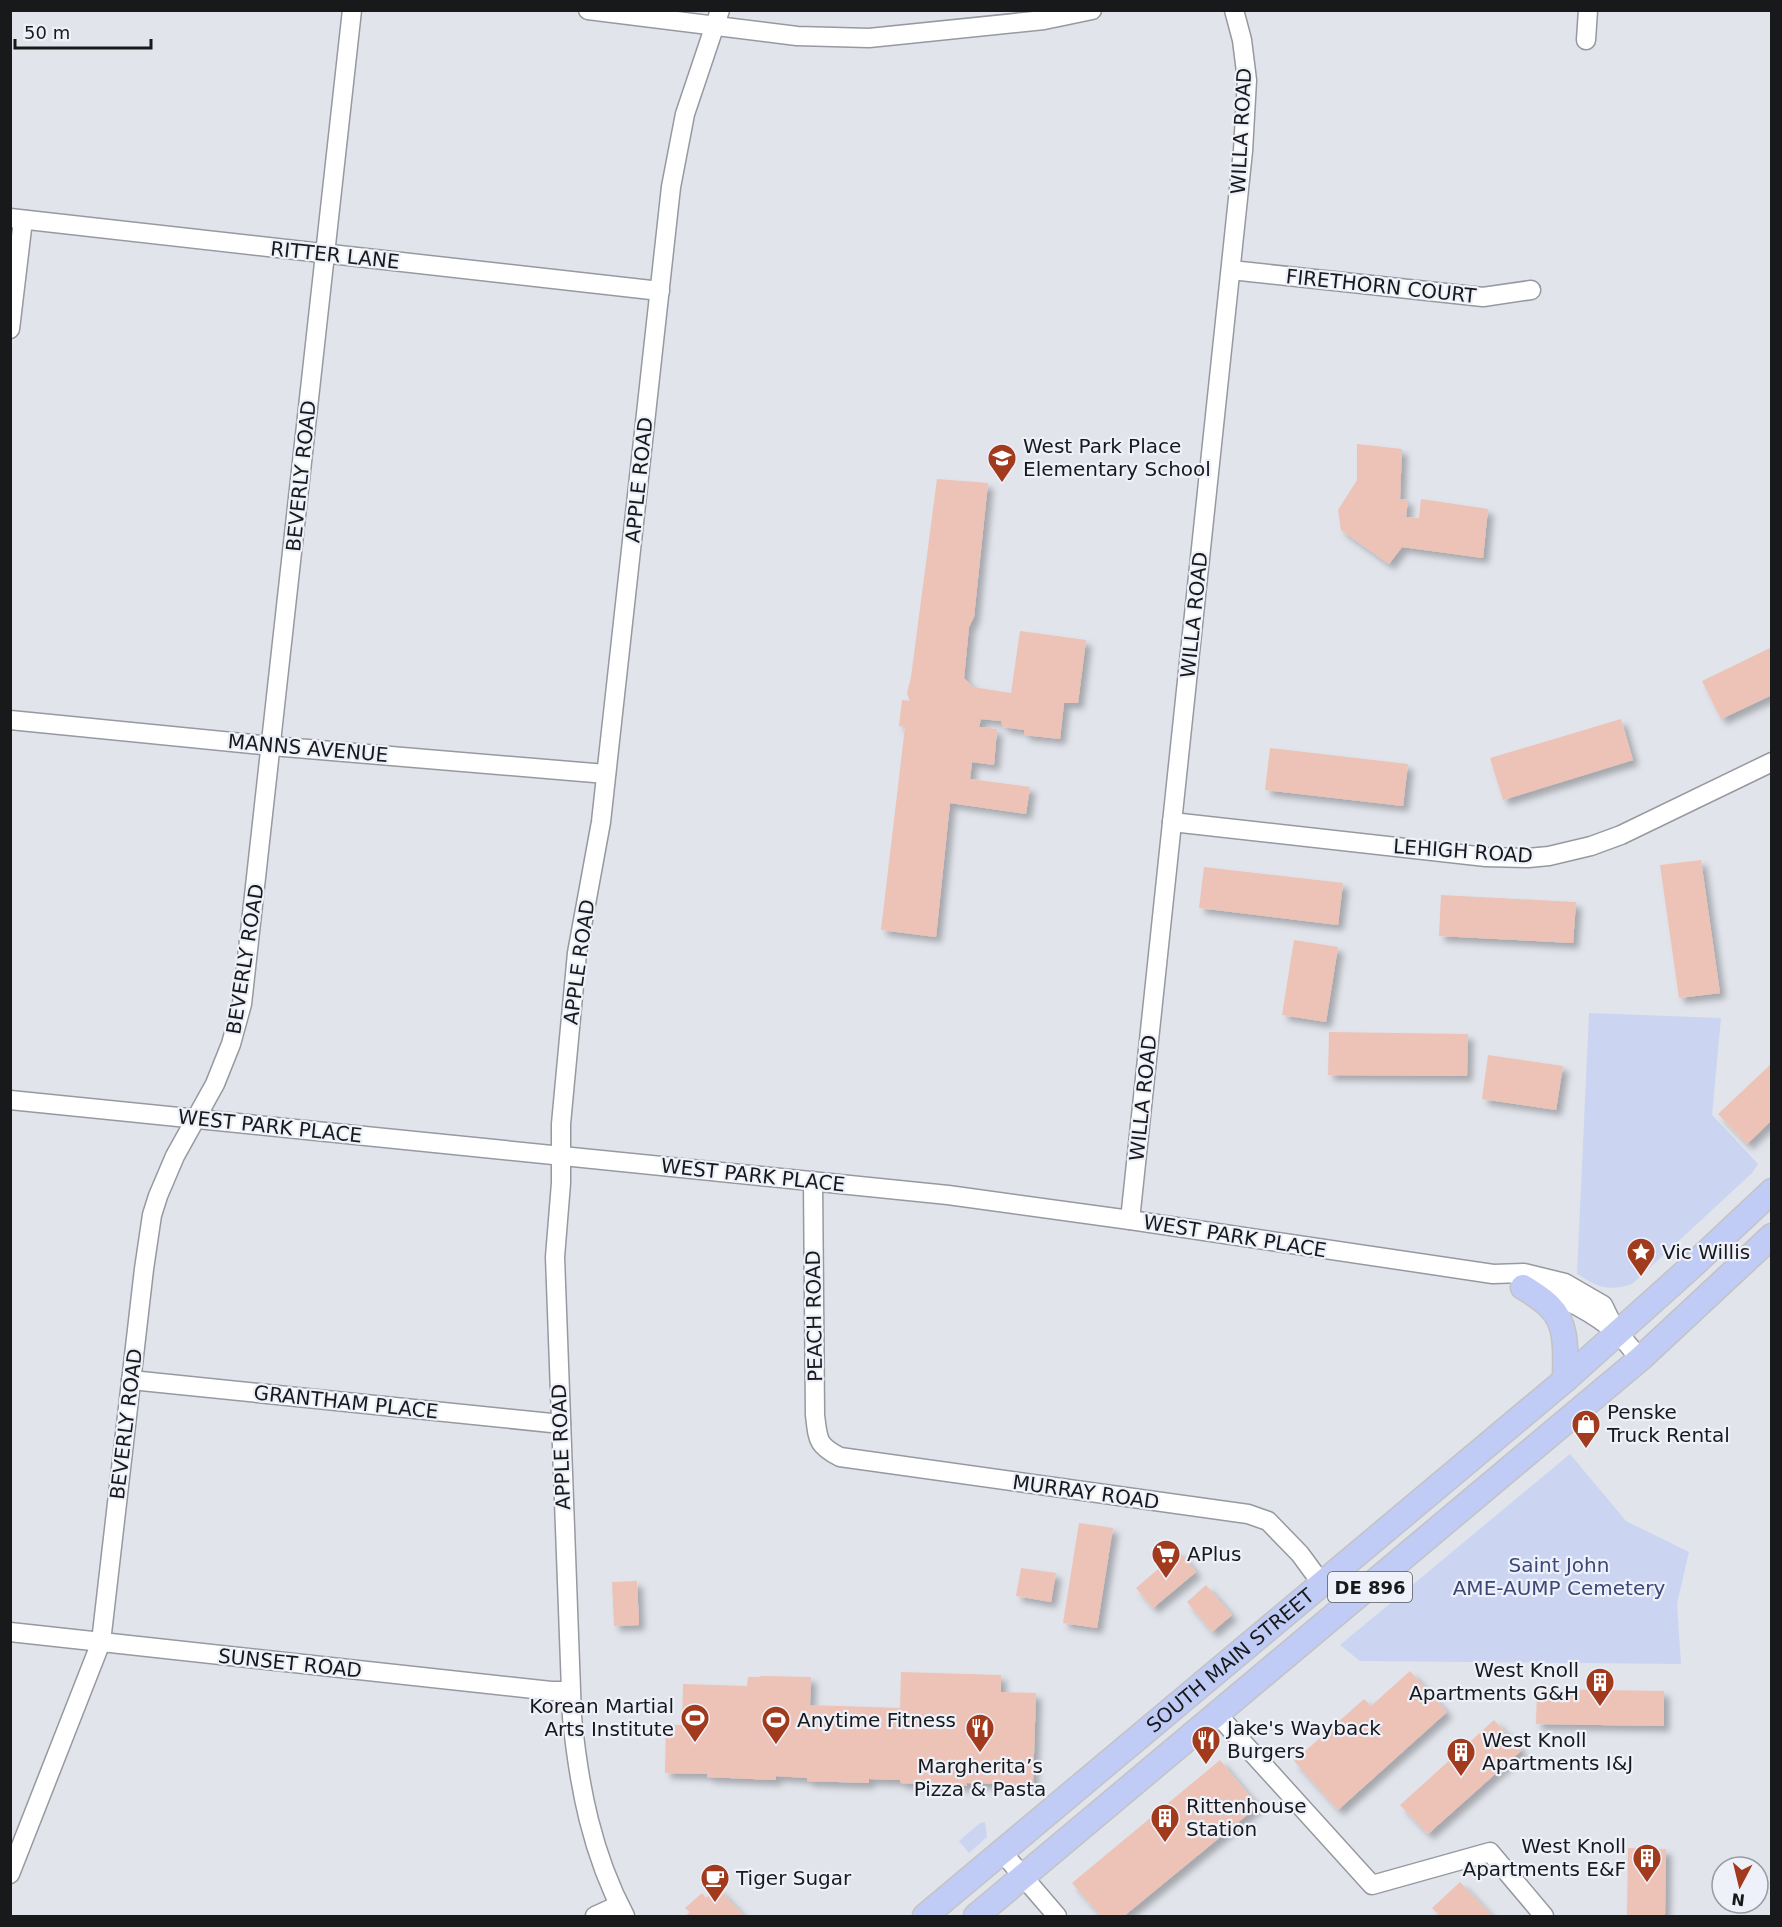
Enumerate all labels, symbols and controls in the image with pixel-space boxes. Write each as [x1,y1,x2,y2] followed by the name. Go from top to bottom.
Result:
[15,12,152,50] scale bar
[24,22,70,43] text: 50 m
[1226,67,1256,195] street label: WILLA ROAD
[269,236,401,274] street label: RITTER LANE
[1285,264,1478,308] street label: FIRETHORN COURT
[281,399,321,553] street label: BEVERLY ROAD
[620,416,658,544] street label: APPLE ROAD
[1023,434,1211,481] place label: West Park Place Elementary School
[986,442,1018,484] school or university icon: West Park Place Elementary School
[1175,551,1213,679] street label: WILLA ROAD
[227,729,389,767] street label: MANNS AVENUE
[1392,834,1534,868] street label: LEHIGH ROAD
[221,882,269,1036] street label: BEVERLY ROAD
[558,898,600,1026] street label: APPLE ROAD
[1124,1034,1162,1162] street label: WILLA ROAD
[177,1104,363,1148] street label: WEST PARK PLACE
[660,1153,846,1197] street label: WEST PARK PLACE
[1142,1210,1328,1262] street label: WEST PARK PLACE
[1625,1236,1657,1278] place icon: Vic Willis
[1662,1240,1750,1264] place label: Vic Willis
[801,1250,827,1382] street label: PEACH ROAD
[105,1347,147,1501] street label: BEVERLY ROAD
[253,1380,439,1424] street label: GRANTHAM PLACE
[547,1383,575,1511] street label: APPLE ROAD
[1606,1400,1730,1447] place label: Penske Truck Rental
[1570,1408,1602,1450] shop icon: Penske Truck Rental
[1011,1470,1161,1514] street label: MURRAY ROAD
[1150,1538,1182,1580] supermarket icon: APlus
[1187,1542,1241,1566] place label: APlus
[1453,1553,1665,1600] park label: Saint John AME-AUMP Cemetery
[1328,1572,1412,1602] road number: DE 896
[1141,1583,1319,1737] street label: SOUTH MAIN STREET
[217,1644,363,1682] street label: SUNSET ROAD
[1409,1658,1579,1705] place label: West Knoll Apartments G&H
[1584,1666,1616,1708] building icon: West Knoll Apartments G&H
[529,1694,674,1741] place label: Korean Martial Arts Institute
[679,1702,711,1744] sports icon: Korean Martial Arts Institute
[760,1704,792,1746] sports icon: Anytime Fitness
[797,1708,956,1732] place label: Anytime Fitness
[964,1712,996,1754] restaurant icon: Margherita’s Pizza & Pasta
[1225,1716,1381,1763] place label: Jake's Wayback Burgers
[1190,1724,1222,1766] restaurant icon: Jake's Wayback Burgers
[1482,1728,1633,1775] place label: West Knoll Apartments I&J
[1445,1736,1477,1778] building icon: West Knoll Apartments I&J
[914,1754,1046,1801] place label: Margherita’s Pizza & Pasta
[1186,1794,1306,1841] place label: Rittenhouse Station
[1149,1802,1181,1844] building icon: Rittenhouse Station
[1462,1834,1626,1881] place label: West Knoll Apartments E&F
[1631,1842,1663,1884] building icon: West Knoll Apartments E&F
[1710,1855,1770,1915] north arrow
[699,1862,731,1904] cafe icon: Tiger Sugar
[735,1866,852,1890] place label: Tiger Sugar
[1730,1889,1746,1910] text: N

